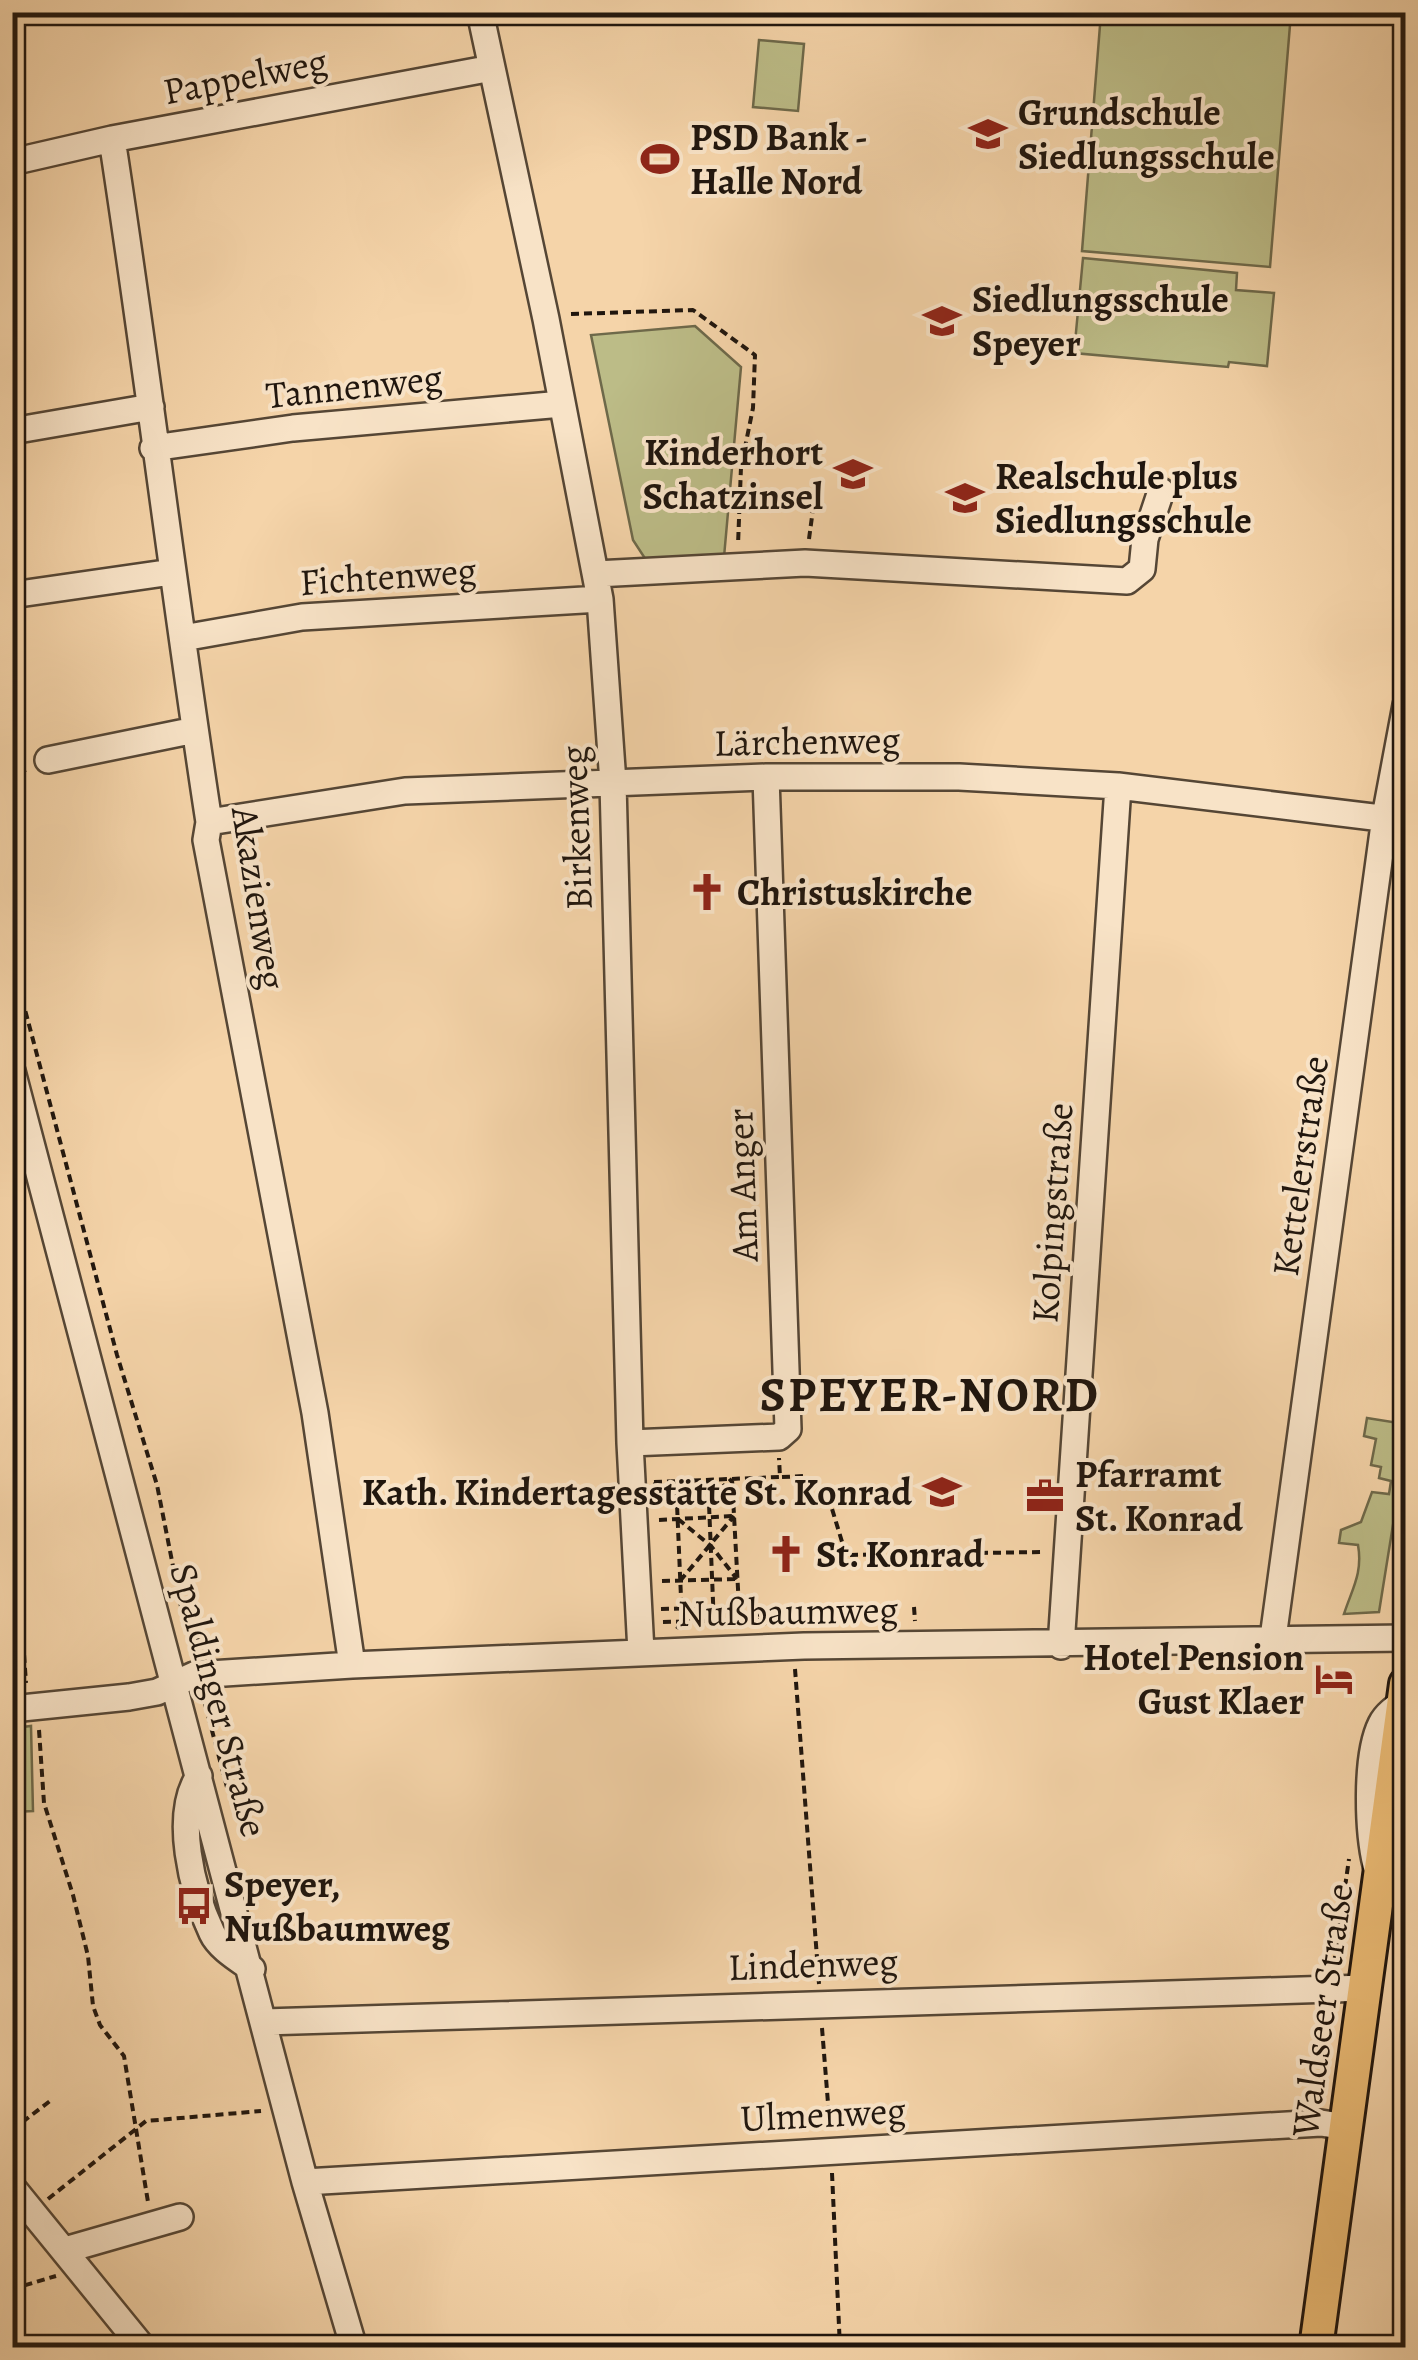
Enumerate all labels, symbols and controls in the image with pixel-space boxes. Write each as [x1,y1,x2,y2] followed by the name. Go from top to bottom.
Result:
[158,35,332,117] street label: Pappelweg
[1018,86,1275,182] place label: Grundschule Siedlungsschule
[690,111,868,207] place label: PSD Bank - Halle Nord
[967,113,1009,155] school or university icon: Grundschule Siedlungsschule
[639,138,681,180] sports icon: PSD Bank - Halle Nord
[972,273,1229,369] place label: Siedlungsschule Speyer
[921,300,963,342] school or university icon: Siedlungsschule Speyer
[263,351,445,421] street label: Tannenweg
[643,426,823,522] place label: Kinderhort Schatzinsel
[995,450,1252,546] place label: Realschule plus Siedlungsschule
[832,453,874,495] school or university icon: Kinderhort Schatzinsel
[944,477,986,519] school or university icon: Realschule plus Siedlungsschule
[298,544,478,608] street label: Fichtenweg
[713,713,901,769] street label: Lärchenweg
[547,745,605,911] street label: Birkenweg
[219,802,299,993] street label: Akazienweg
[737,866,973,918] place label: Christuskirche
[686,871,728,913] church icon: Christuskirche
[1259,1053,1341,1279] street label: Kettelerstraße
[1018,1101,1086,1325] street label: Kolpingstraße
[713,1107,771,1264] street label: Am Anger
[760,1362,1100,1428] district label: SPEYER-NORD
[1075,1448,1244,1544] place label: Pfarramt St. Konrad
[362,1466,913,1518] place label: Kath. Kindertagesstätte St. Konrad
[921,1471,963,1513] school or university icon: Kath. Kindertagesstätte St. Konrad
[1024,1475,1066,1517] office icon: Pfarramt St. Konrad
[816,1528,985,1580] place label: St. Konrad
[765,1533,807,1575] church icon: St. Konrad
[157,1557,281,1843] street label: Spaldinger Straße
[677,1583,899,1639] street label: Nußbaumweg
[1083,1631,1304,1727] place label: Hotel Pension Gust Klaer
[1313,1658,1355,1700] hotel icon: Hotel Pension Gust Klaer
[224,1858,451,1954] place label: Speyer, Nußbaumweg
[1278,1880,1366,2141] street label: Waldseer Straße
[173,1885,215,1927] bus stop icon: Speyer, Nußbaumweg
[727,1935,899,1993] street label: Lindenweg
[739,2084,907,2144] street label: Ulmenweg

